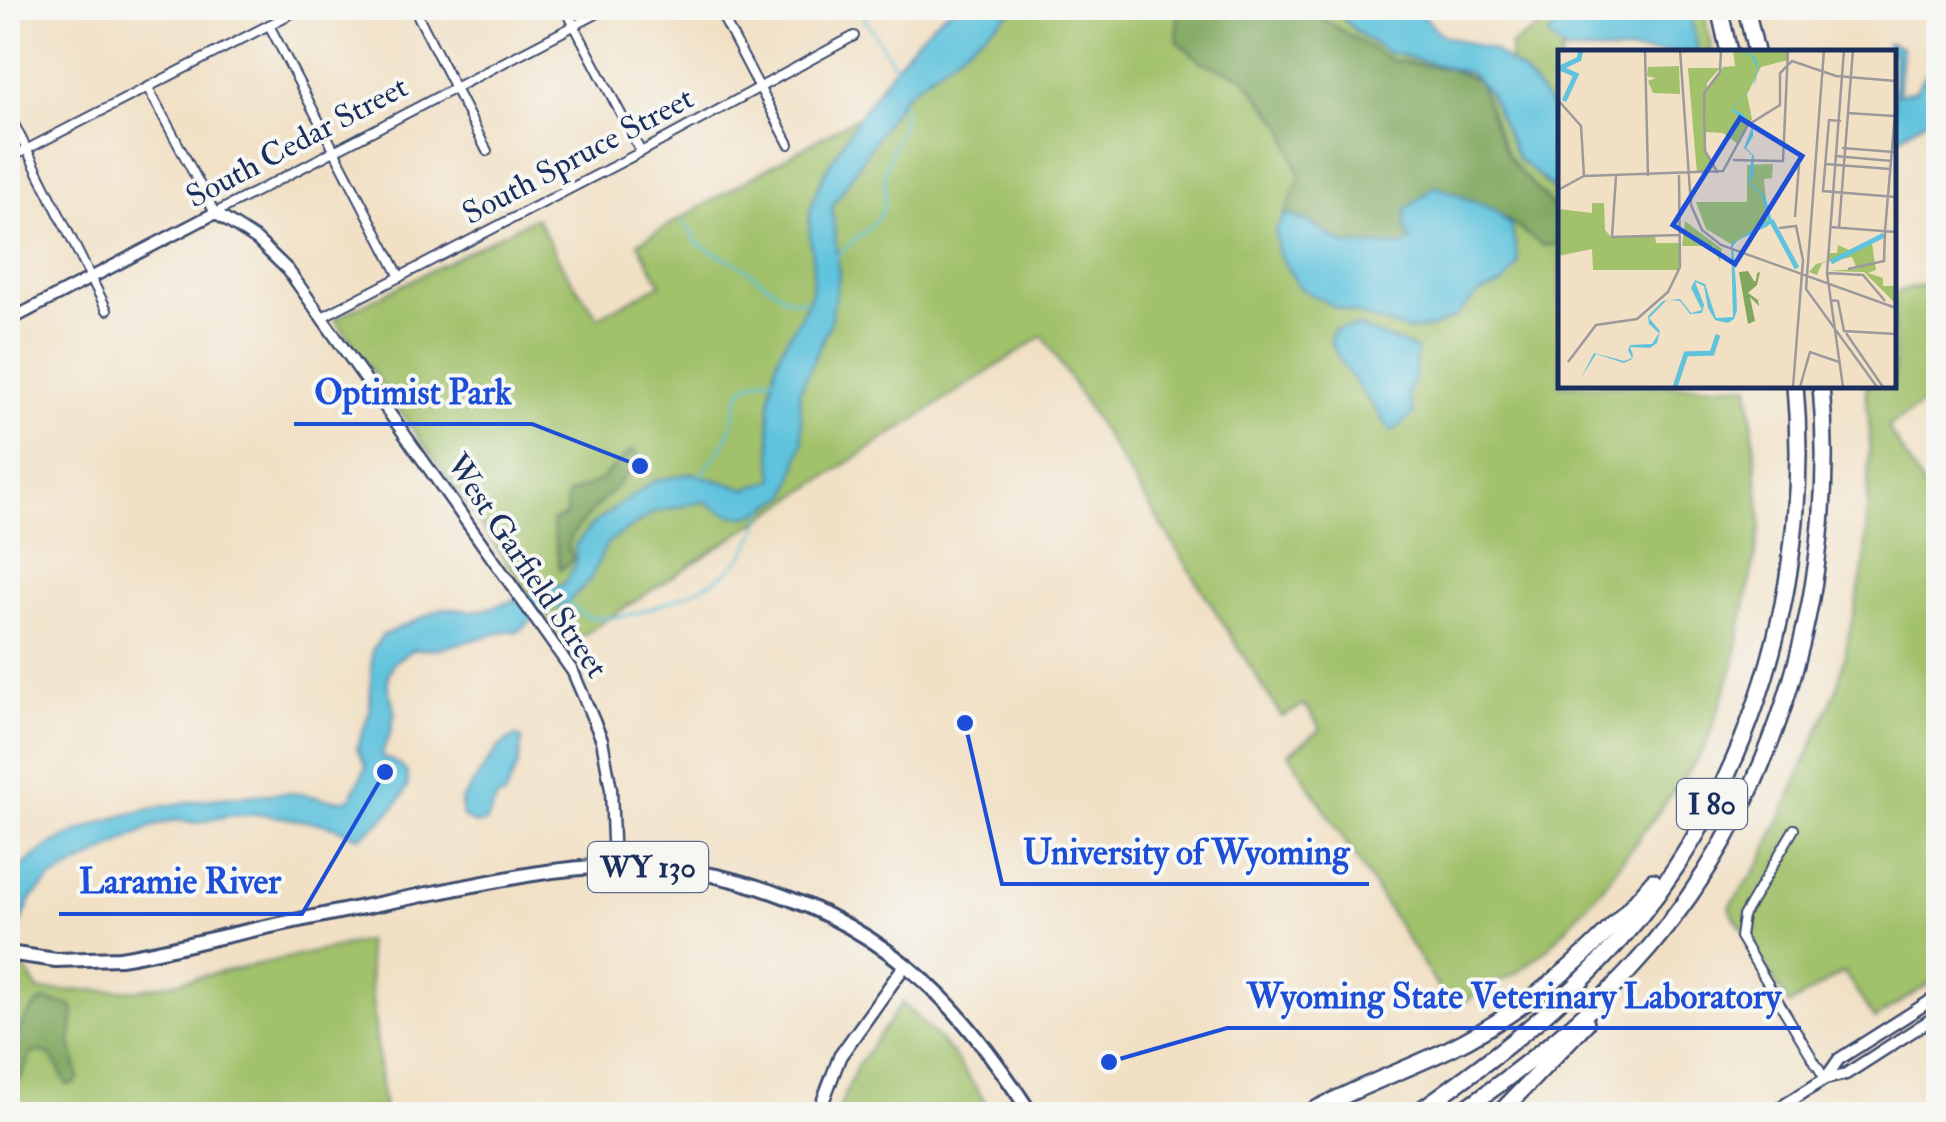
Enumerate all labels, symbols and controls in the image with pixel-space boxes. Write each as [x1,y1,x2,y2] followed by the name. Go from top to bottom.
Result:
[1558,50,1896,388] inset map
[179,67,415,217] street label: South Cedar Street
[456,78,700,234] street label: South Spruce Street
[294,359,532,424] callout: Optimist Park
[314,371,512,415] text: Optimist Park
[437,445,617,686] street label: West Garfield Street
[1677,779,1747,829] road number: I 80
[1002,819,1369,884] callout: University of Wyoming
[1023,831,1351,876] text: University of Wyoming
[588,842,708,892] road number: WY 130
[59,849,302,914] callout: Laramie River
[79,860,282,904] text: Laramie River
[1227,963,1801,1028] callout: Wyoming State Veterinary Laboratory
[1246,975,1783,1020] text: Wyoming State Veterinary Laboratory

